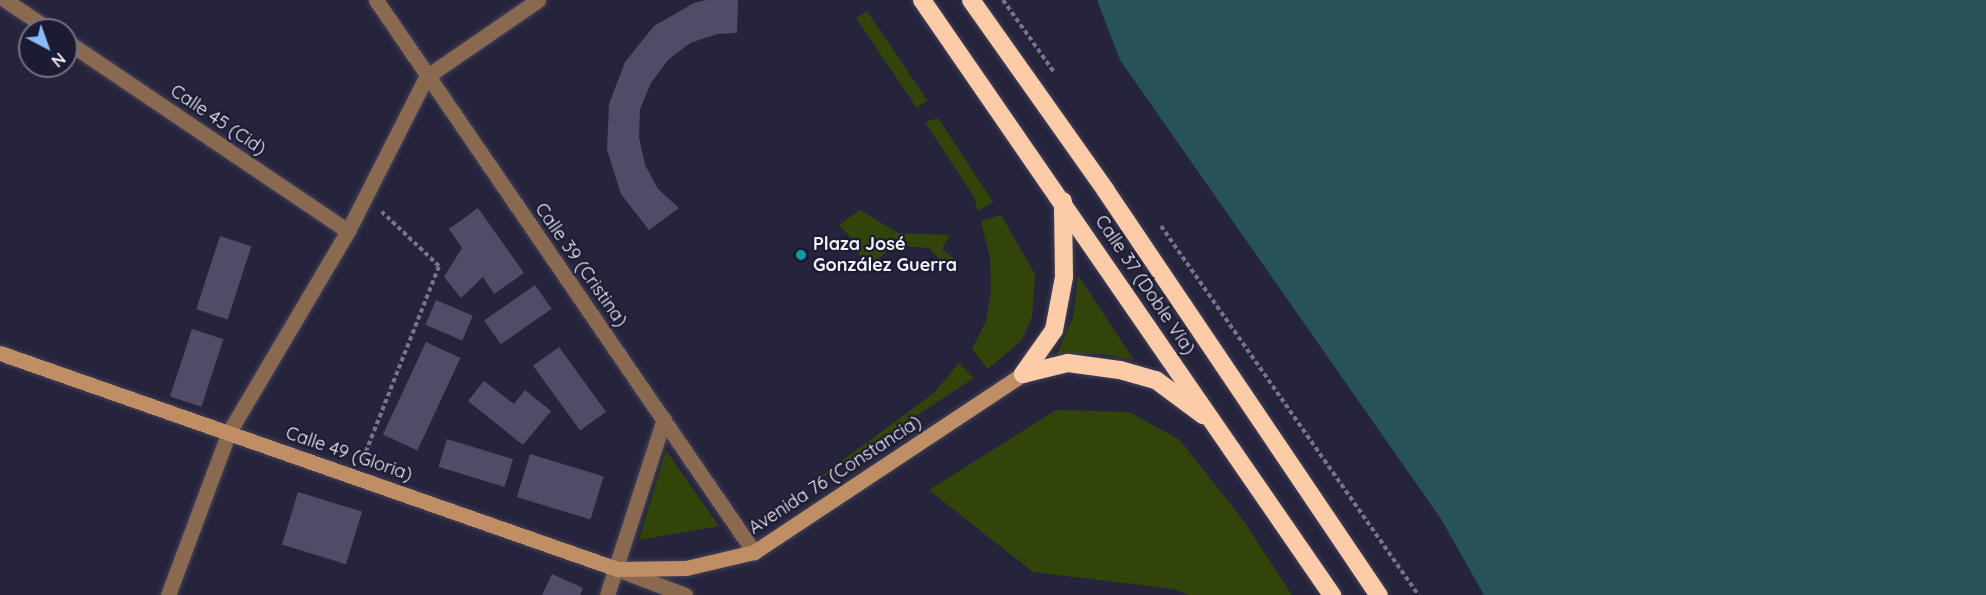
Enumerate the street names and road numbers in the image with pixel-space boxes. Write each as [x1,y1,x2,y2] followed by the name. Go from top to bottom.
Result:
[166,80,270,160] street label: Calle 45 (Cid)
[530,199,632,331] street label: Calle 39 (Cristina)
[1090,211,1200,359] street label: Calle 37 (Doble Vía)
[745,411,925,539] street label: Avenida 76 (Constancia)
[283,422,415,486] street label: Calle 49 (Gloria)

